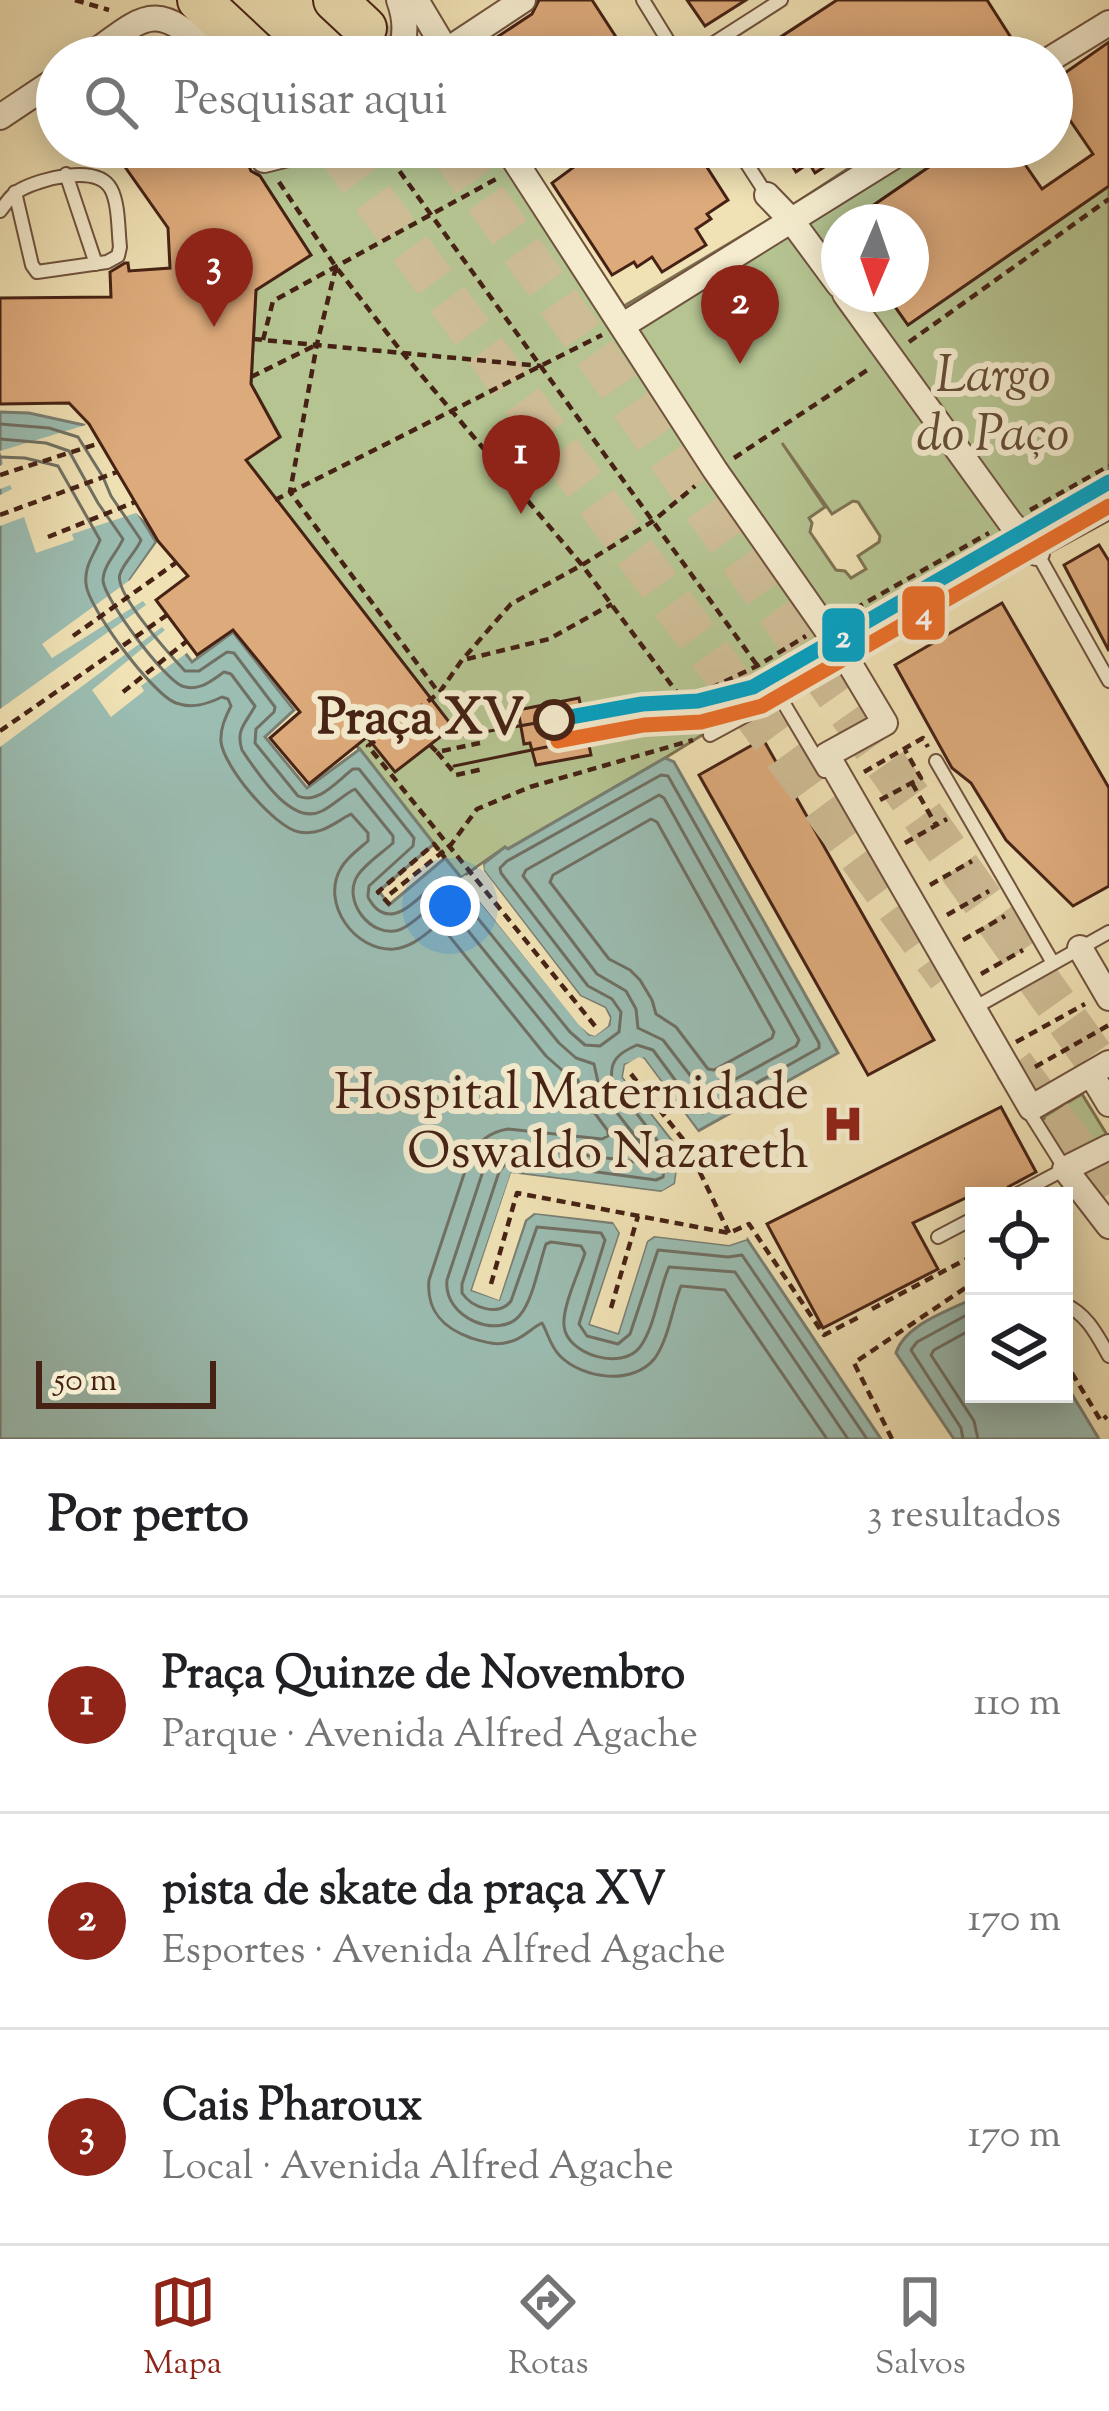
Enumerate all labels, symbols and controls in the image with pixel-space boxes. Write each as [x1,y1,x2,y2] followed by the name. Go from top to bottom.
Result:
[36,36,1073,168] search box
[78,69,144,135] icon: search
[174,70,447,135] text: Pesquisar aqui
[821,204,929,312] north arrow
[175,228,253,327] pin: 3
[701,265,779,364] pin: 2
[917,341,1069,473] park label: Largo do Paço
[482,415,560,514] pin: 1
[900,584,947,642] line badge: 4
[915,592,933,640] text: 4
[820,606,867,664] line badge: 2
[835,615,851,663] text: 2
[317,684,524,757] place label: Praça XV
[535,701,573,739] marker: Praça XV
[420,876,480,936] your location
[334,1059,809,1191] place label: Hospital Maternidade Oswaldo Nazareth
[820,1101,866,1147] hospital icon: Hospital Maternidade Oswaldo Nazareth
[965,1187,1073,1403] map controls
[965,1187,1073,1295] button: locate
[965,1295,1073,1403] button: layers
[36,1355,216,1408] scale bar
[54,1358,117,1406] text: 50 m
[48,1481,249,1554] text: Por perto
[867,1489,1061,1545] text: 3 resultados
[162,1644,685,1709] text: Praça Quinze de Novembro
[80,1677,94,1733] text: 1
[974,1677,1061,1733] text: 110 m
[162,1709,698,1765] text: Parque · Avenida Alfred Agache
[162,1860,666,1925] text: pista de skate da praça XV
[78,1893,96,1949] text: 2
[968,1893,1061,1949] text: 170 m
[162,1925,726,1981] text: Esportes · Avenida Alfred Agache
[162,2076,422,2141] text: Cais Pharoux
[79,2109,95,2165] text: 3
[968,2109,1061,2165] text: 170 m
[162,2141,674,2197] text: Local · Avenida Alfred Agache
[143,2269,222,2389] tab: Mapa
[508,2269,588,2389] tab: Rotas
[875,2269,966,2389] tab: Salvos

